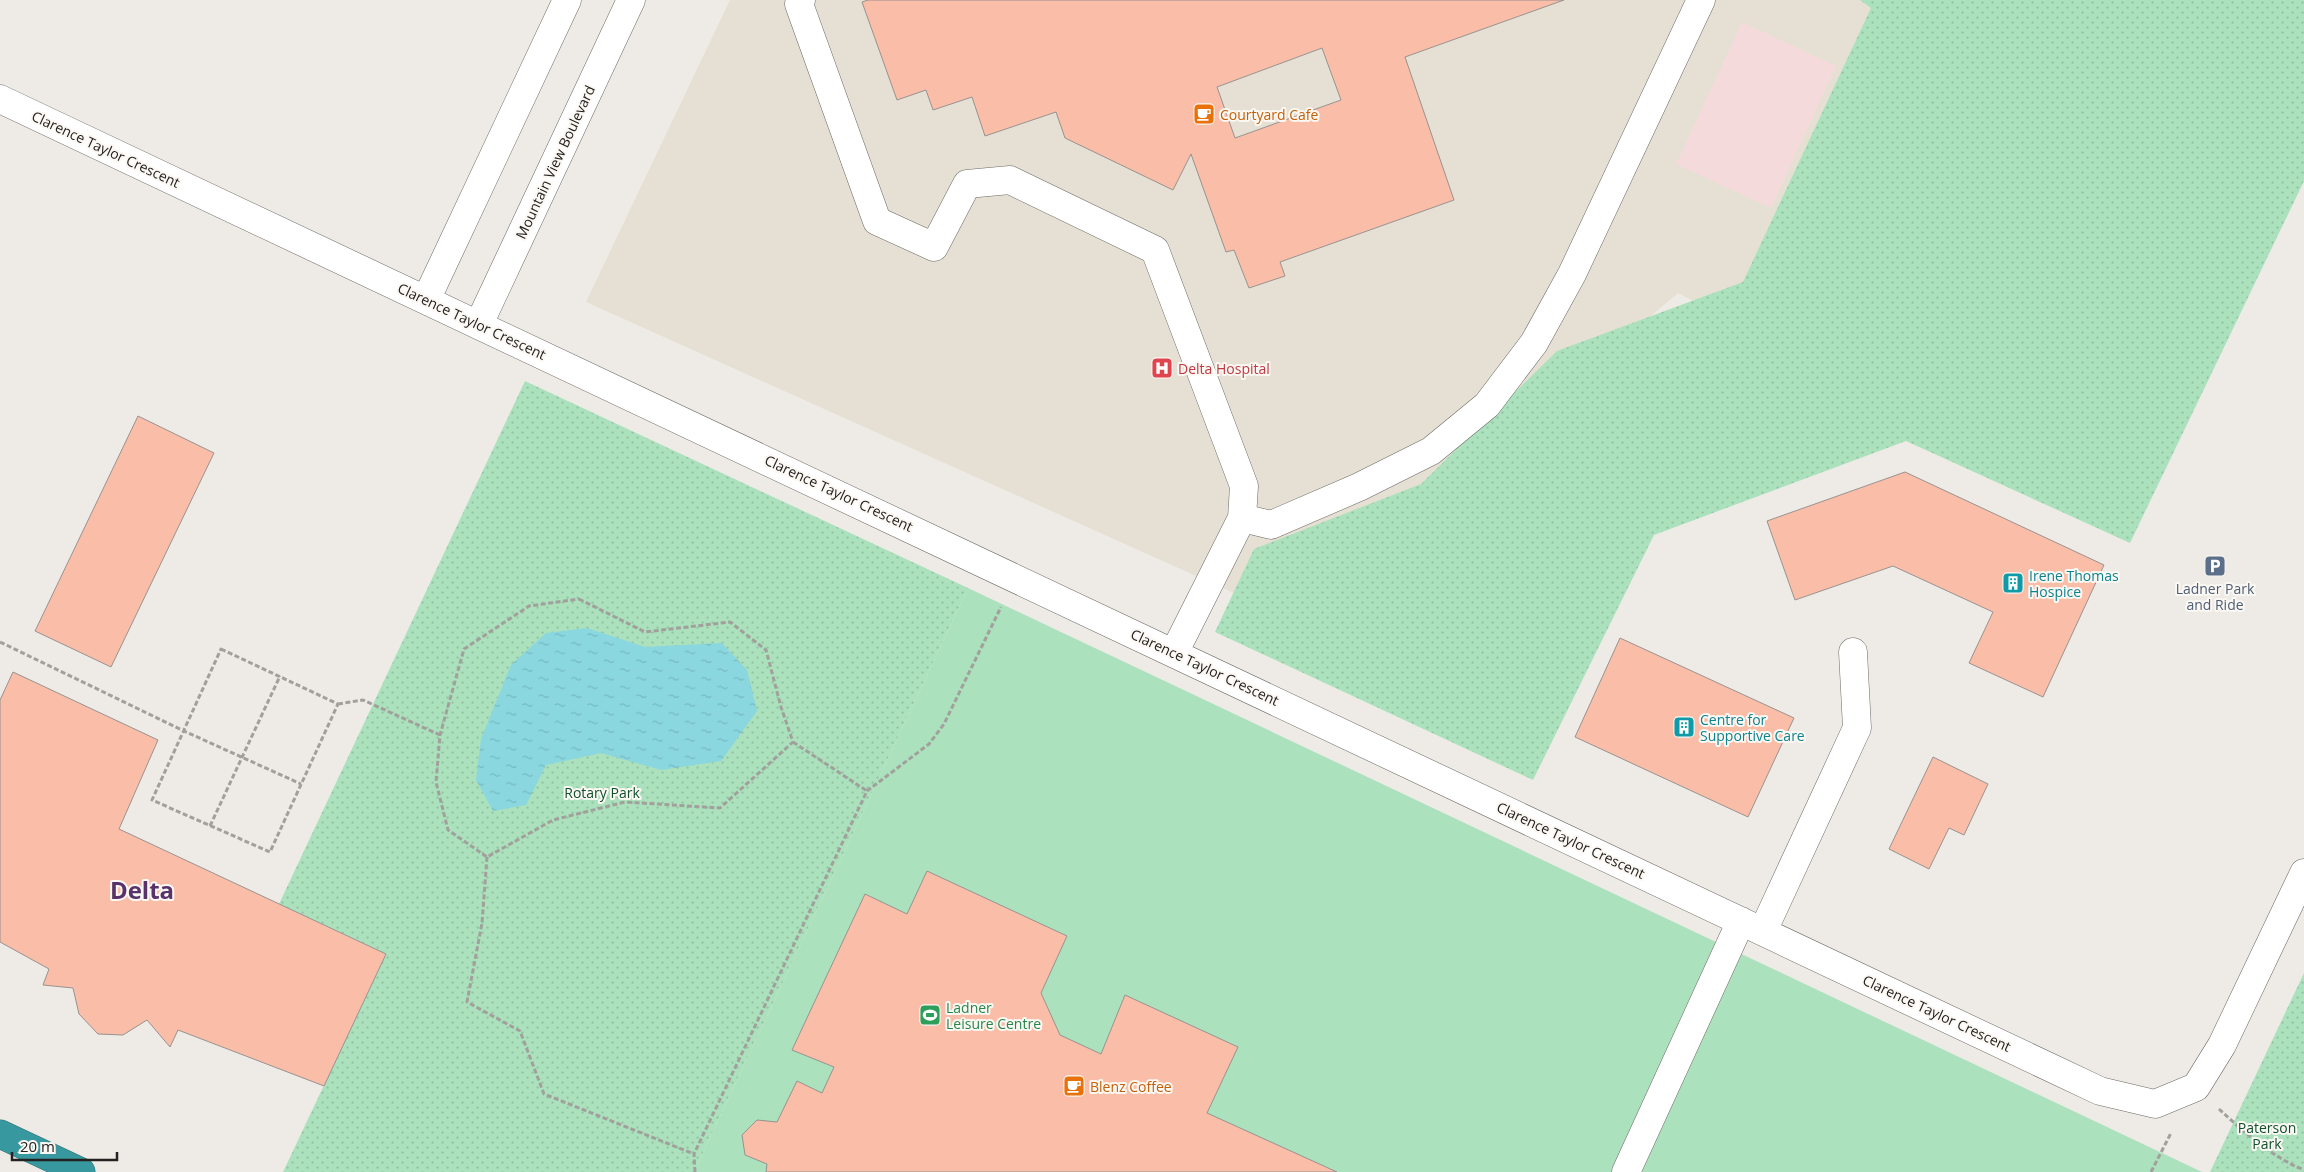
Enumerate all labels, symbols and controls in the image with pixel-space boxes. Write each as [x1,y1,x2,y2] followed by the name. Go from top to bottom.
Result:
[511,82,599,242] street label: Mountain View Boulevard
[1192,102,1216,126] cafe icon: Courtyard Cafe
[1220,105,1319,124] place label: Courtyard Cafe
[29,106,183,192] street label: Clarence Taylor Crescent
[395,278,549,364] street label: Clarence Taylor Crescent
[1150,356,1174,380] hospital icon: Delta Hospital
[1178,359,1270,378] place label: Delta Hospital
[762,450,916,536] street label: Clarence Taylor Crescent
[2203,554,2227,578] parking icon: Ladner Park and Ride
[2029,566,2119,601] place label: Irene Thomas Hospice
[2001,571,2025,595] building icon: Irene Thomas Hospice
[2176,579,2255,614] place label: Ladner Park and Ride
[1128,624,1282,710] street label: Clarence Taylor Crescent
[1700,710,1805,745] place label: Centre for Supportive Care
[1672,715,1696,739] building icon: Centre for Supportive Care
[564,783,640,802] park label: Rotary Park
[1494,797,1648,883] street label: Clarence Taylor Crescent
[110,873,174,906] district label: Delta
[1860,970,2014,1056] street label: Clarence Taylor Crescent
[946,998,1041,1033] place label: Ladner Leisure Centre
[918,1003,942,1027] sports icon: Ladner Leisure Centre
[1062,1074,1086,1098] cafe icon: Blenz Coffee
[1090,1077,1172,1096] place label: Blenz Coffee
[2238,1118,2296,1153] park label: Paterson Park
[12,1130,118,1162] scale bar
[20,1136,55,1156] text: 20 m

